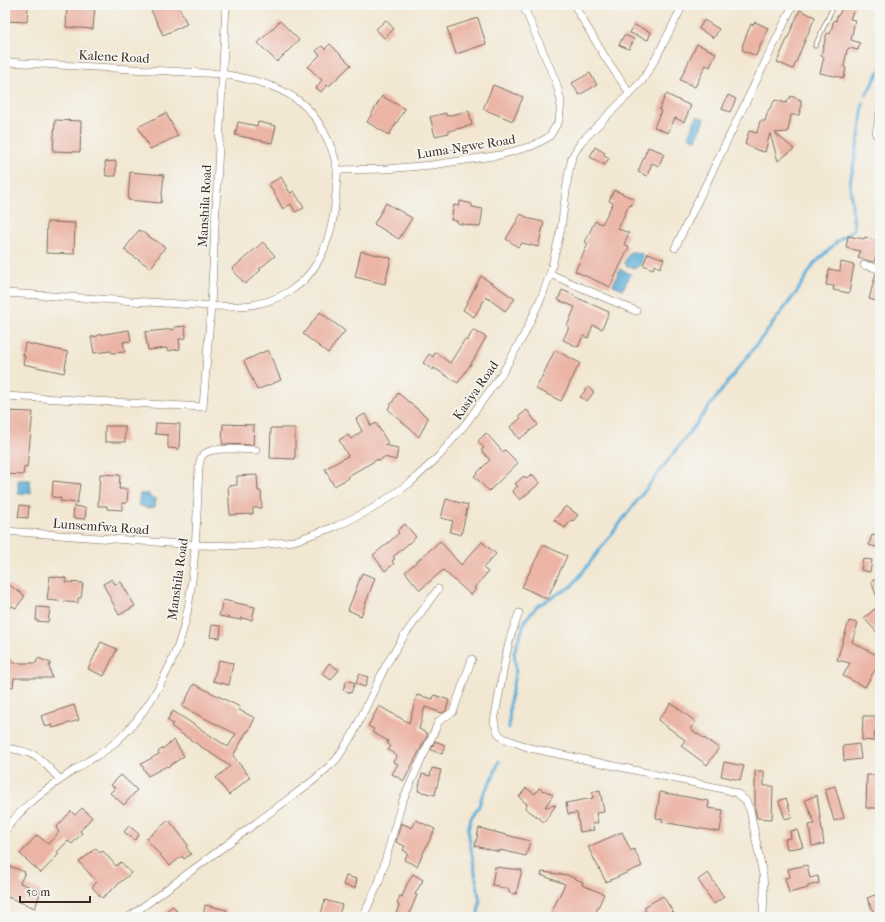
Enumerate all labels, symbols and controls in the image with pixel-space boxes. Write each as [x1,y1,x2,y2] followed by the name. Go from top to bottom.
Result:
[78,47,151,66] street label: Kalene Road
[416,131,517,162] street label: Luma-Ngwe Road
[195,163,214,248] street label: Manshila Road
[450,357,502,423] street label: Kasiya Road
[52,516,151,537] street label: Lunsemfwa Road
[164,536,191,621] street label: Manshila Road
[20,878,90,904] scale bar
[26,885,50,899] text: 50 m

